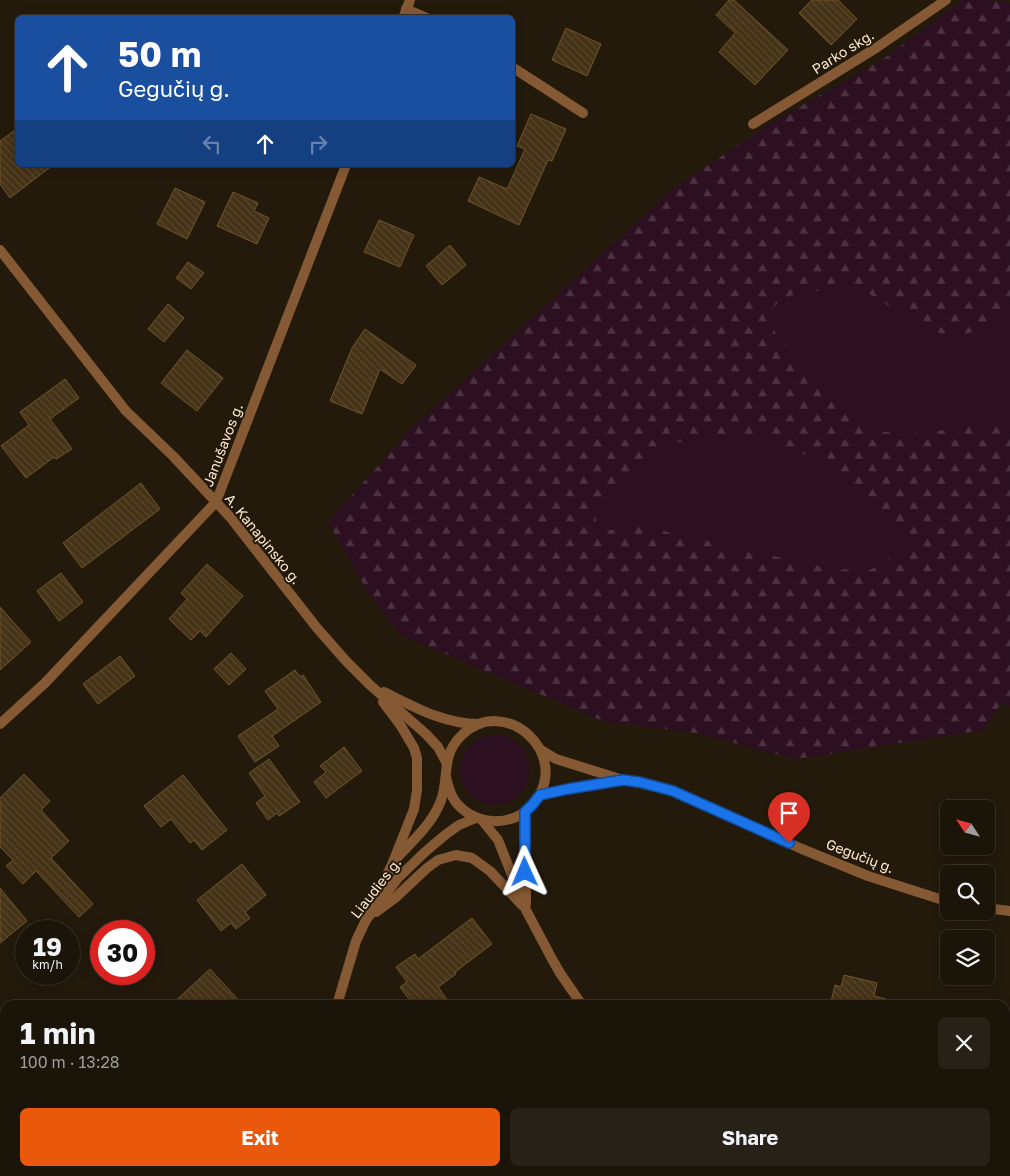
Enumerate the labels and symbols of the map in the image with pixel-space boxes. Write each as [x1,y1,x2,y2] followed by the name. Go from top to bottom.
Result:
[809,26,877,77] street label: Parko skg.
[199,401,246,489] street label: Janušavos g.
[222,490,305,588] street label: A. Kanapinsko g.
[768,792,810,843] pin
[940,800,995,855] north arrow
[824,835,896,876] street label: Gegučių g.
[498,845,550,897] position arrow
[347,854,405,921] street label: Liaudies g.
[90,920,155,985] speed limit sign: 30

